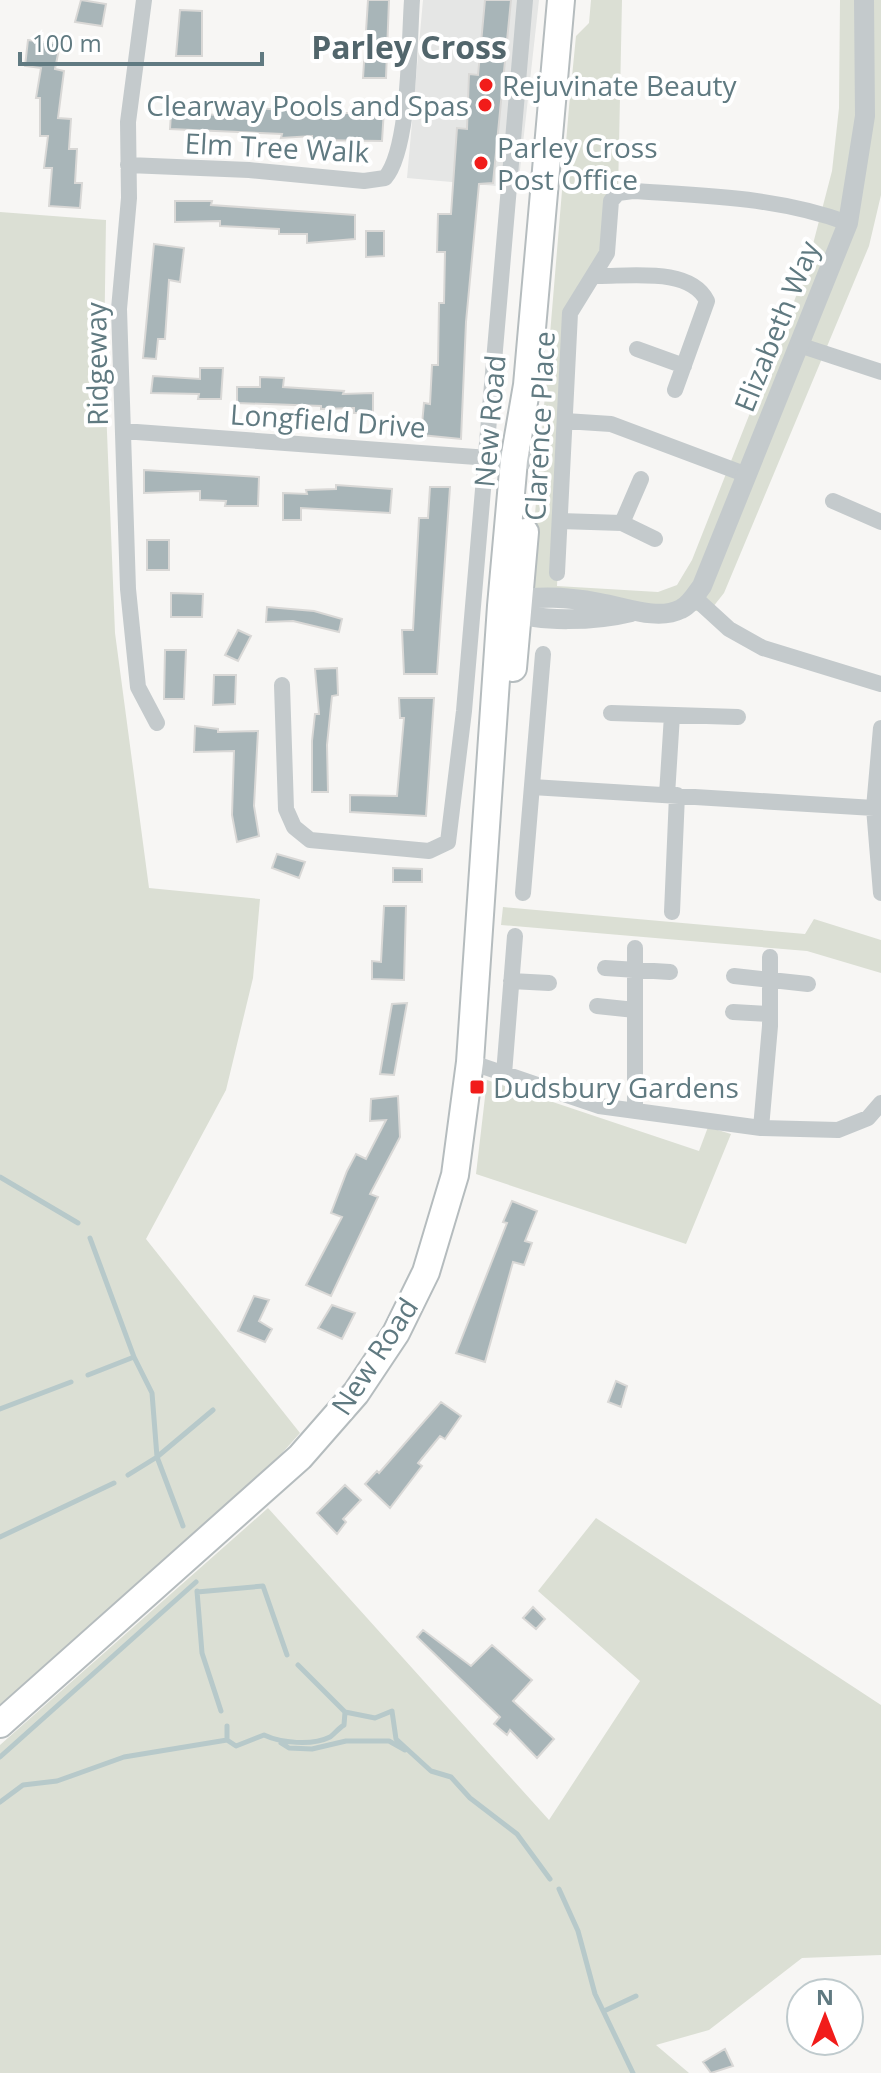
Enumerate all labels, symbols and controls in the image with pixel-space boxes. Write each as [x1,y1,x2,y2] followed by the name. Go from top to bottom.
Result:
[20,16,262,66] scale bar
[311,25,507,68] district label: Parley Cross
[32,26,102,59] text: 100 m
[502,66,738,104] place label: Rejuvinate Beauty
[477,76,495,94] marker: Rejuvinate Beauty
[146,86,469,124] place label: Clearway Pools and Spas
[476,96,494,114] marker: Clearway Pools and Spas
[184,123,370,171] street label: Elm Tree Walk
[497,128,658,198] place label: Parley Cross Post Office
[472,154,490,172] marker: Parley Cross Post Office
[724,234,828,417] street label: Elizabeth Way
[76,301,116,426] street label: Ridgeway
[515,330,563,522] street label: Clarence Place
[464,353,514,489] street label: New Road
[229,394,427,446] street label: Longfield Drive
[493,1068,739,1106] place label: Dudsbury Gardens
[468,1078,486,1096] marker: Dudsbury Gardens
[322,1290,426,1422] street label: New Road
[785,1977,865,2057] north arrow
[816,1981,834,2011] text: N

